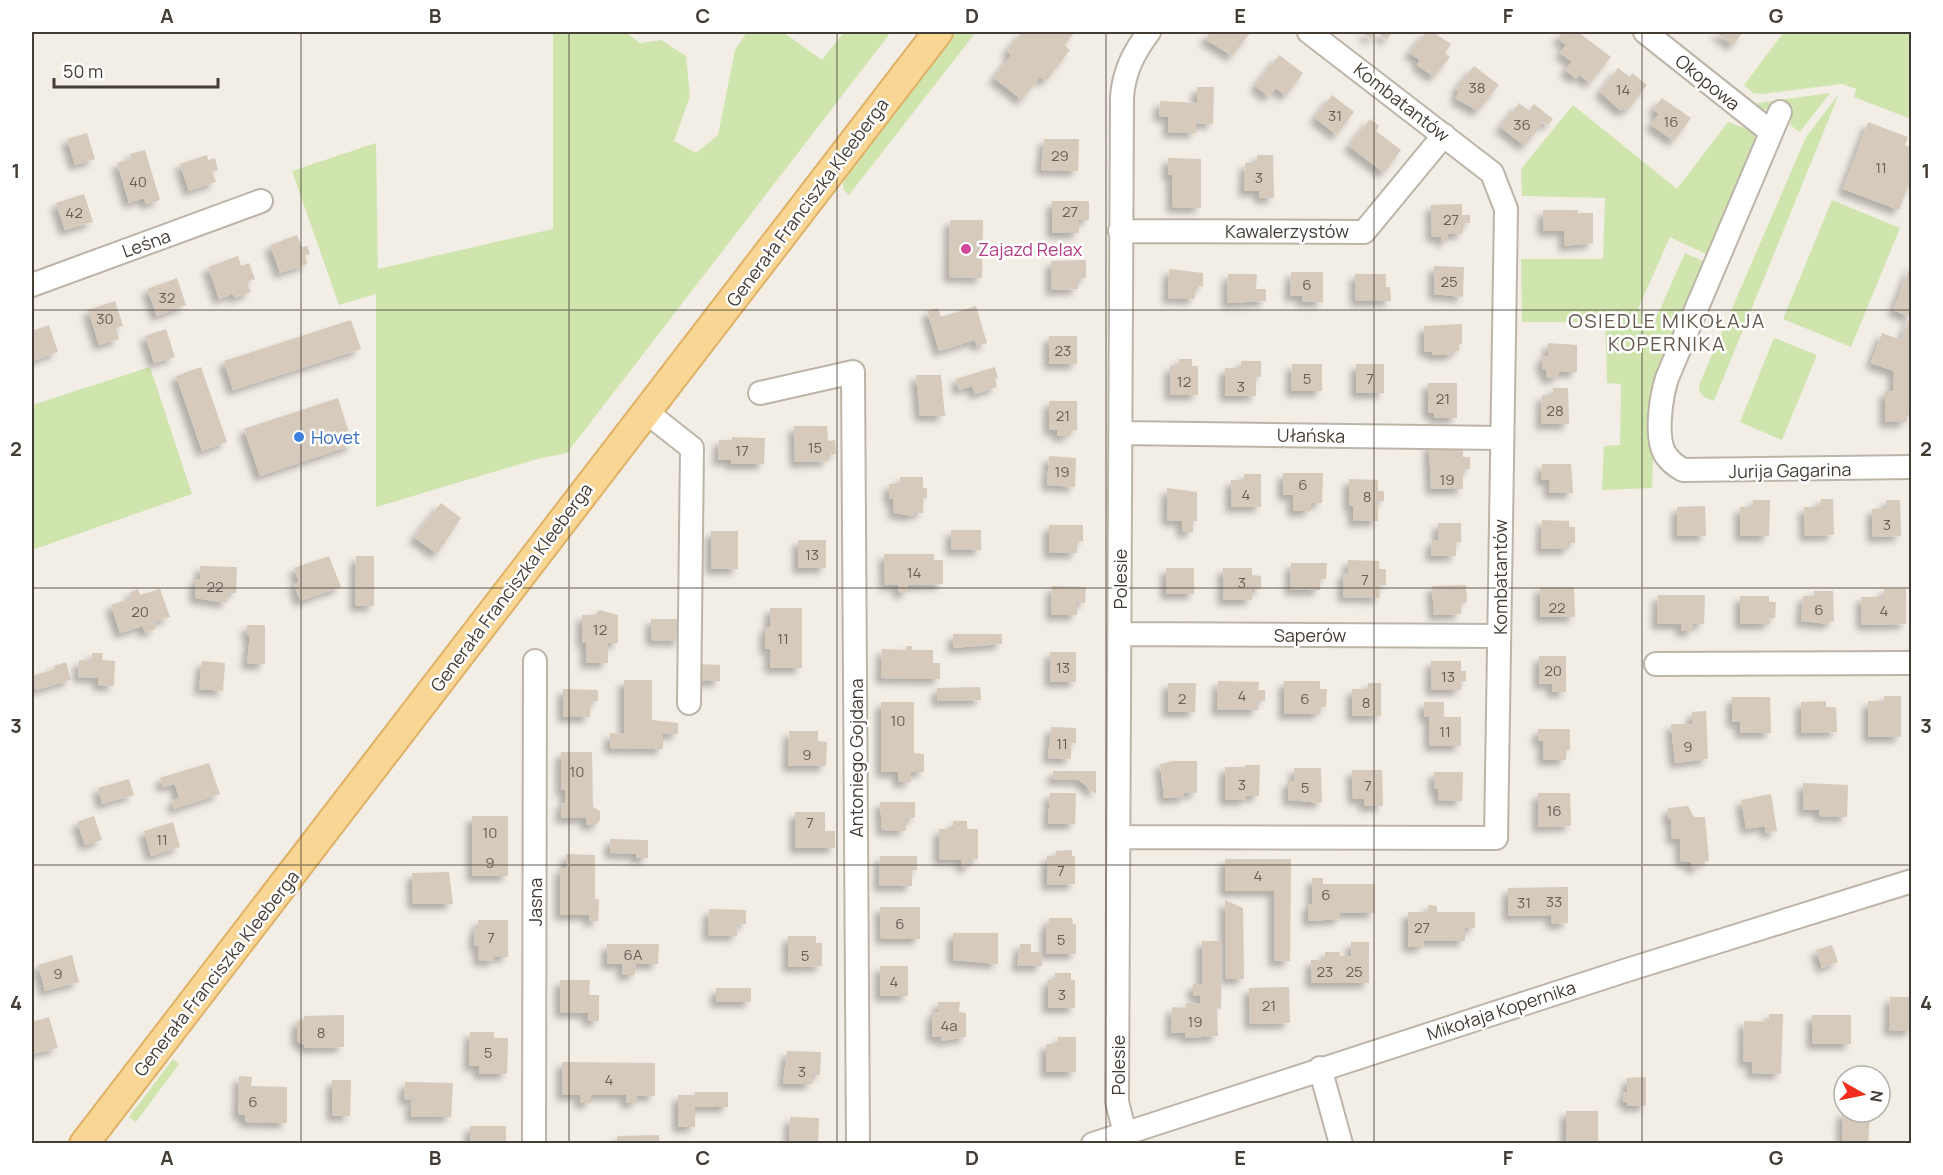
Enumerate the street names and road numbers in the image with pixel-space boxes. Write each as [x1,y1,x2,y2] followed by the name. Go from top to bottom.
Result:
[1671,49,1745,115] street label: Okopowa
[1349,57,1455,147] street label: Kombatantów
[721,93,893,311] street label: Generała Franciszka Kleeberga
[1225,219,1349,243] street label: Kawalerzystów
[118,223,174,263] street label: Leśna
[1277,422,1345,448] street label: Ułańska
[1729,457,1851,483] street label: Jurija Gagarina
[425,478,597,696] street label: Generała Franciszka Kleeberga
[1488,519,1512,635] street label: Kombatantów
[1108,549,1132,609] street label: Polesie
[1274,623,1347,647] street label: Saperów
[844,678,868,838] street label: Antoniego Gojdana
[128,865,304,1081] street label: Generała Franciszka Kleeberga
[523,878,547,926] street label: Jasna
[1423,975,1579,1045] street label: Mikołaja Kopernika
[1106,1035,1130,1095] street label: Polesie

